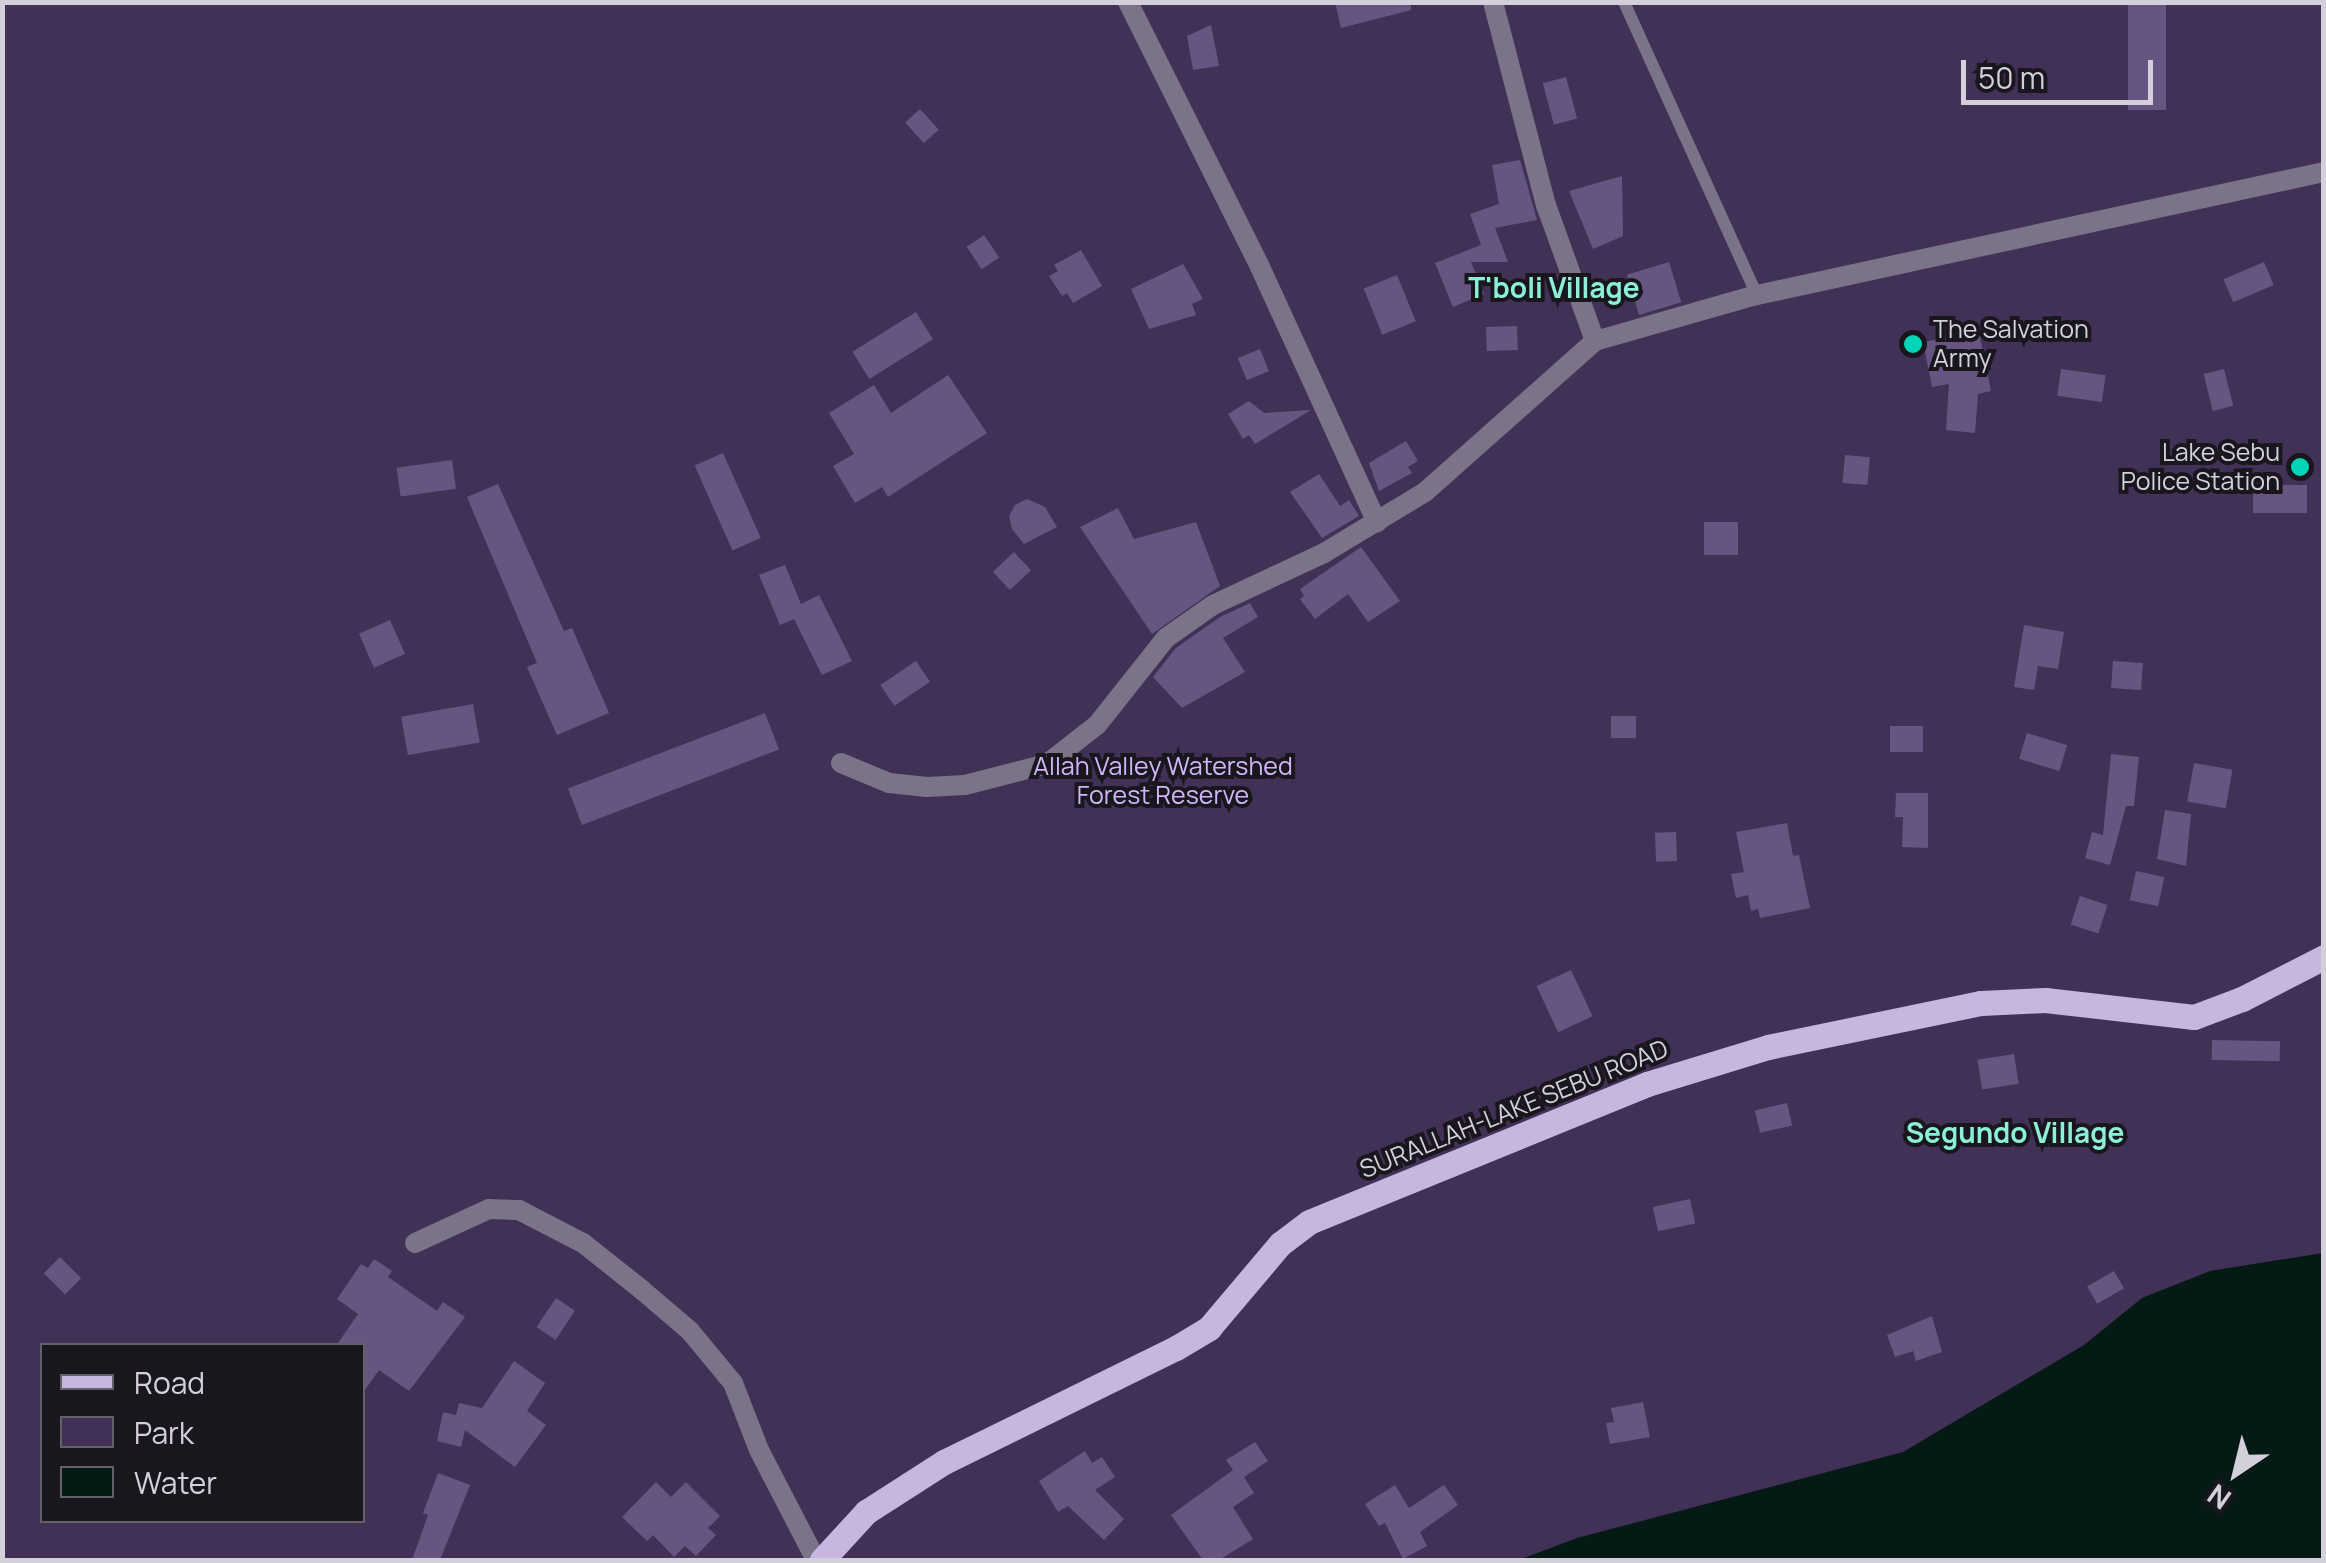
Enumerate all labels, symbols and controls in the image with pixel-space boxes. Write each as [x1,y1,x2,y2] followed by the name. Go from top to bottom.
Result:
[1966,40,2158,102] scale bar
[1978,57,2045,98] text: 50 m
[1468,270,1640,304] district label: T'boli Village
[1933,315,2089,374] place label: The Salvation Army
[1902,333,1924,355] marker: The Salvation Army
[2121,438,2280,497] place label: Lake Sebu Police Station
[2289,456,2311,478] marker: Lake Sebu Police Station
[1033,752,1293,811] park label: Allah Valley Watershed Forest Reserve
[1356,1033,1672,1185] street label: SURALLAH-LAKE SEBU ROAD
[1906,1115,2124,1149] district label: Segundo Village
[40,1343,365,1523] legend
[134,1362,205,1403] text: Road
[134,1412,194,1453] text: Park
[2186,1423,2286,1523] north arrow
[134,1462,217,1503] text: Water
[2200,1476,2238,1519] text: N

